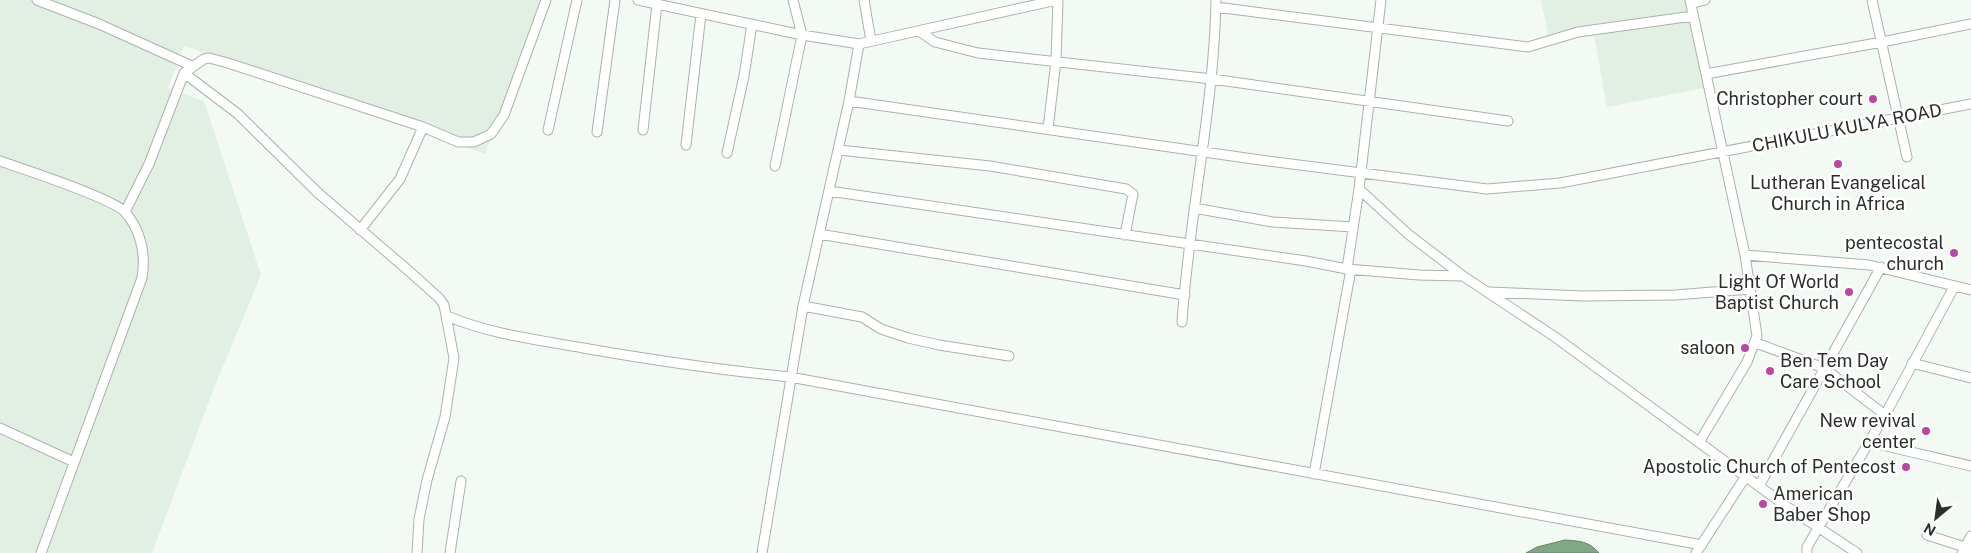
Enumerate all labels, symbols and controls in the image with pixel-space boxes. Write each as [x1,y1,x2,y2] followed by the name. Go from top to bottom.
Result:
[1716,88,1863,109] place label: Christopher court
[1867,93,1879,105] marker: Christopher court
[1750,99,1943,156] street label: CHIKULU KULYA ROAD
[1832,158,1844,170] marker: Lutheran Evangelical Church in Africa
[1750,172,1926,214] place label: Lutheran Evangelical Church in Africa
[1845,232,1944,274] place label: pentecostal church
[1948,247,1960,259] marker: pentecostal church
[1715,271,1839,313] place label: Light Of World Baptist Church
[1843,286,1855,298] marker: Light Of World Baptist Church
[1680,337,1735,358] place label: saloon
[1739,342,1751,354] marker: saloon
[1780,350,1889,392] place label: Ben Tem Day Care School
[1764,365,1776,377] marker: Ben Tem Day Care School
[1819,410,1916,452] place label: New revival center
[1920,425,1932,437] marker: New revival center
[1643,456,1896,477] place label: Apostolic Church of Pentecost
[1900,461,1912,473] marker: Apostolic Church of Pentecost
[1773,483,1871,525] place label: American Baber Shop
[1911,493,1961,543] north arrow
[1757,498,1769,510] marker: American Baber Shop
[1921,520,1938,539] text: N

